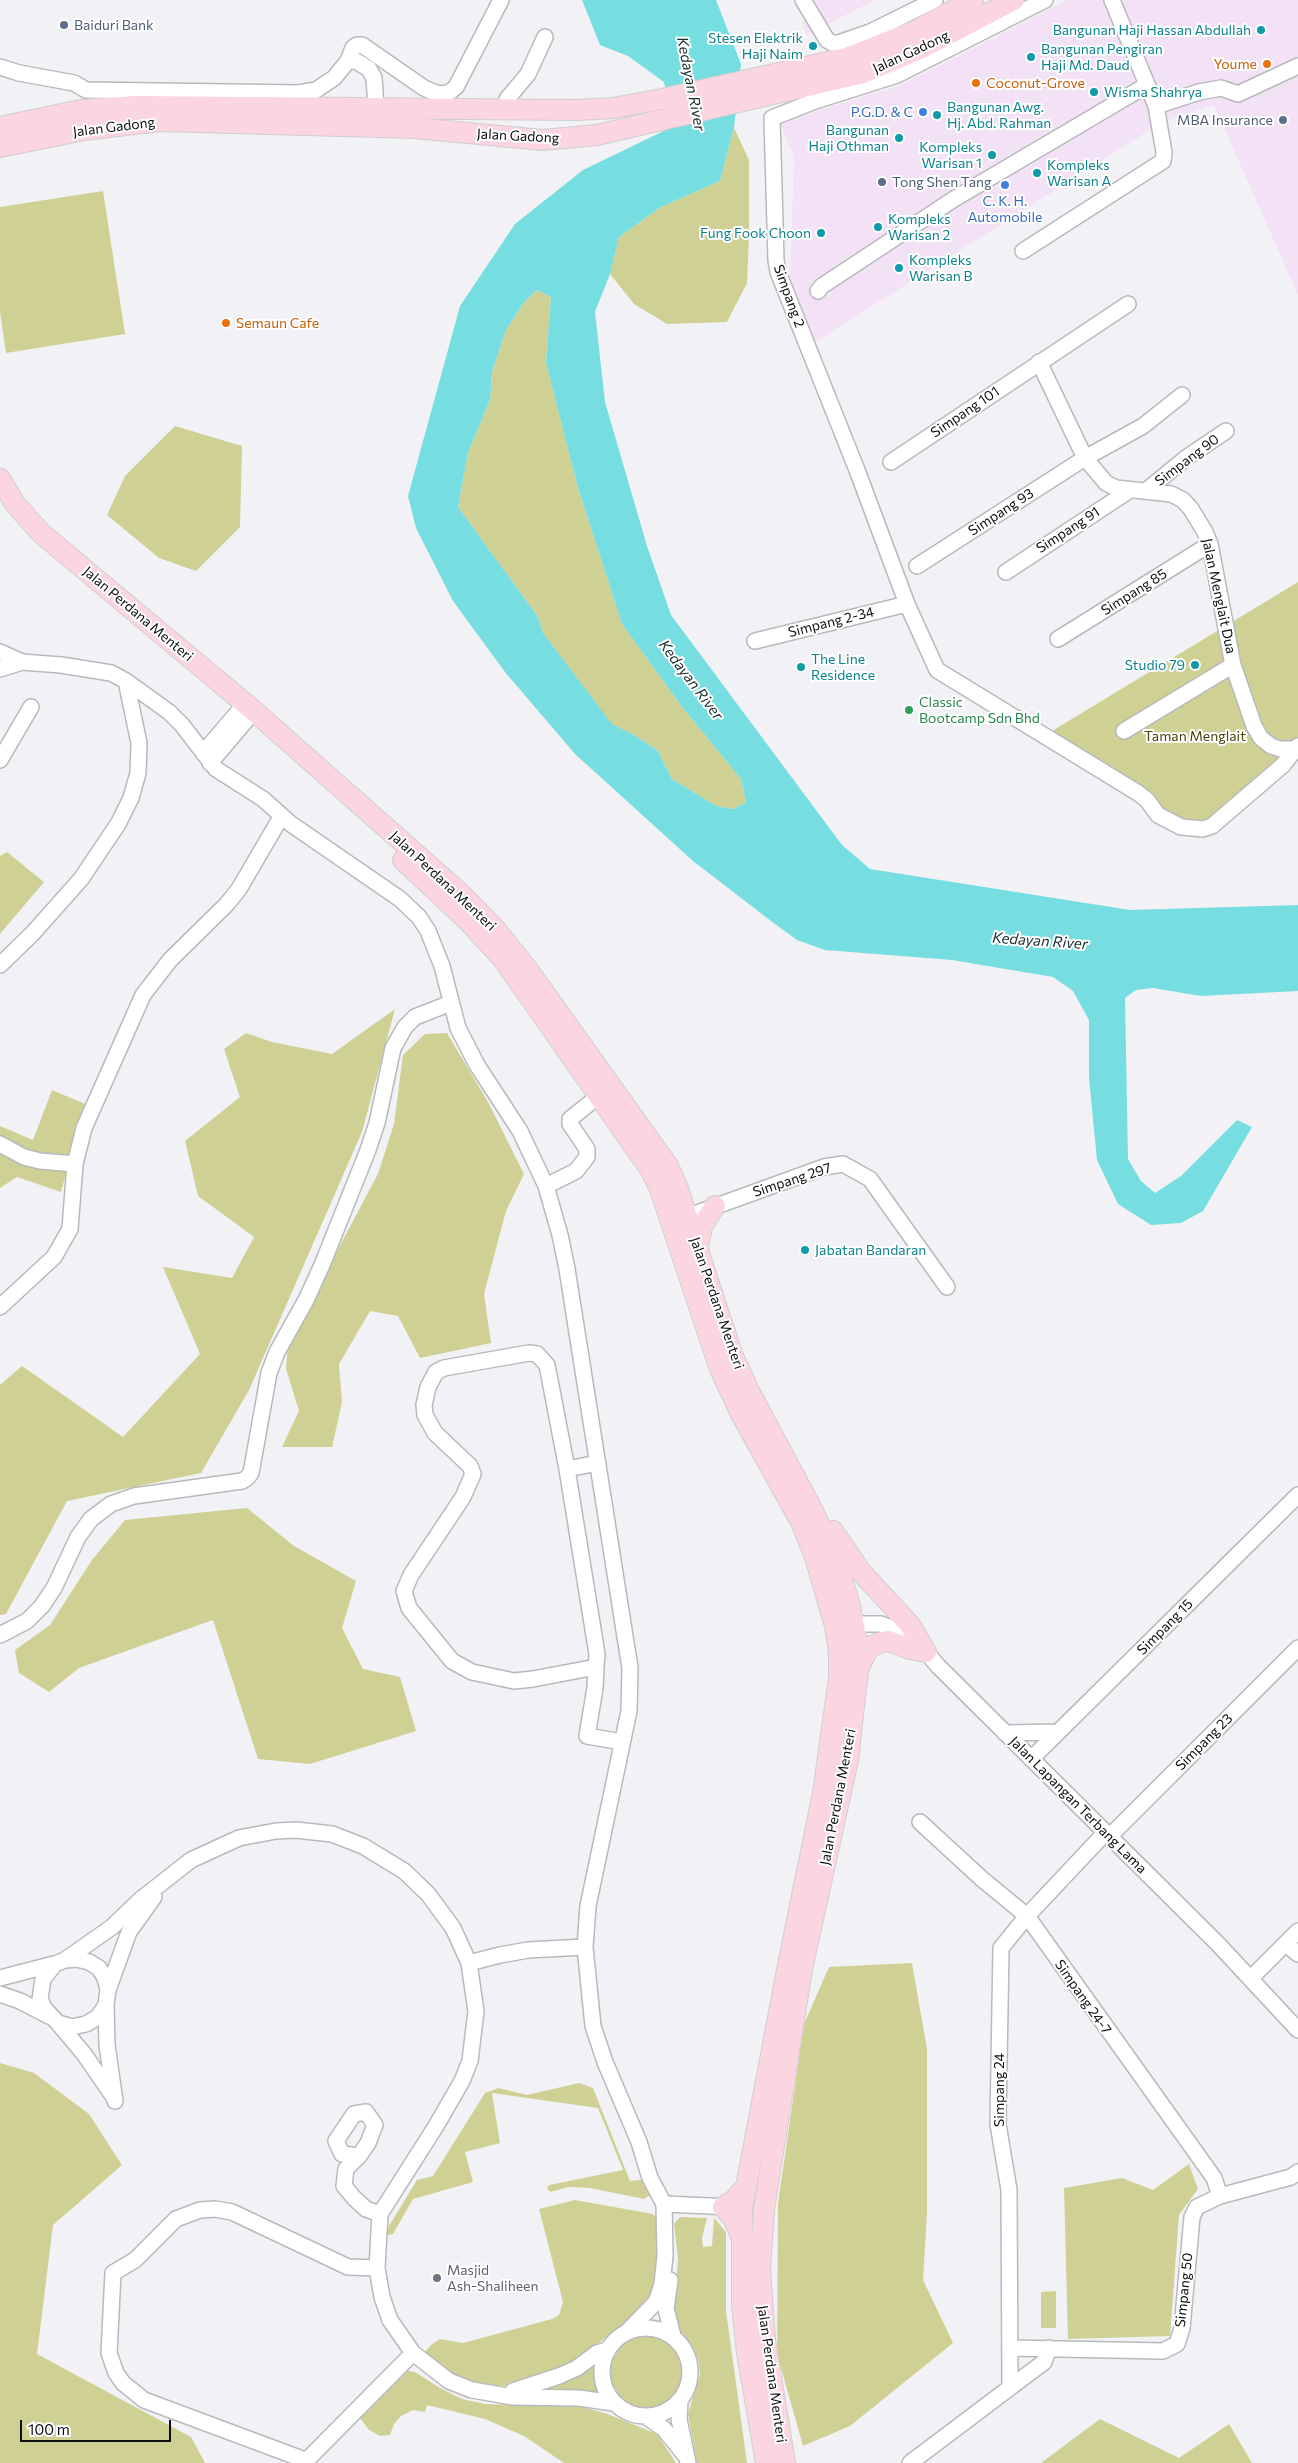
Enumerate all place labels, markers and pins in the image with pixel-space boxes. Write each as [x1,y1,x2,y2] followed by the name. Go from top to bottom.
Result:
[74,17,154,33] place label: Baiduri Bank
[58,19,70,31] marker: Baiduri Bank
[1053,22,1251,38] place label: Bangunan Haji Hassan Abdullah
[1255,24,1267,36] marker: Bangunan Haji Hassan Abdullah
[708,30,803,62] place label: Stesen Elektrik Haji Naim
[807,40,819,52] marker: Stesen Elektrik Haji Naim
[1041,41,1163,74] place label: Bangunan Pengiran Haji Md. Daud
[1025,51,1037,63] marker: Bangunan Pengiran Haji Md. Daud
[1213,56,1257,72] place label: Youme
[1261,58,1273,70] marker: Youme
[986,75,1085,91] place label: Coconut-Grove
[970,77,982,89] marker: Coconut-Grove
[1104,84,1202,100] place label: Wisma Shahrya
[1088,86,1100,98] marker: Wisma Shahrya
[947,99,1051,132] place label: Bangunan Awg. Hj. Abd. Rahman
[851,104,913,120] place label: P.G.D. & C
[917,106,929,118] marker: P.G.D. & C
[931,109,943,121] marker: Bangunan Awg. Hj. Abd. Rahman
[1177,112,1273,128] place label: MBA Insurance
[1277,114,1289,126] marker: MBA Insurance
[809,122,889,154] place label: Bangunan Haji Othman
[893,132,905,144] marker: Bangunan Haji Othman
[919,139,982,172] place label: Kompleks Warisan 1
[986,149,998,161] marker: Kompleks Warisan 1
[1047,157,1111,190] place label: Kompleks Warisan A
[1031,167,1043,179] marker: Kompleks Warisan A
[892,174,992,190] place label: Tong Shen Tang
[876,176,888,188] marker: Tong Shen Tang
[999,179,1011,191] marker: C. K. H. Automobile
[968,193,1042,226] place label: C. K. H. Automobile
[888,211,951,243] place label: Kompleks Warisan 2
[872,221,884,233] marker: Kompleks Warisan 2
[700,225,811,241] place label: Fung Fook Choon
[815,227,827,239] marker: Fung Fook Choon
[909,252,972,284] place label: Kompleks Warisan B
[893,262,905,274] marker: Kompleks Warisan B
[236,315,319,331] place label: Semaun Cafe
[220,317,232,329] marker: Semaun Cafe
[811,651,875,684] place label: The Line Residence
[1125,657,1185,673] place label: Studio 79
[1189,659,1201,671] marker: Studio 79
[795,661,807,673] marker: The Line Residence
[919,694,1040,726] place label: Classic Bootcamp Sdn Bhd
[903,704,915,716] marker: Classic Bootcamp Sdn Bhd
[815,1242,926,1258] place label: Jabatan Bandaran
[799,1244,811,1256] marker: Jabatan Bandaran
[447,2262,538,2294] place label: Masjid Ash-Shaliheen
[431,2272,443,2284] marker: Masjid Ash-Shaliheen

